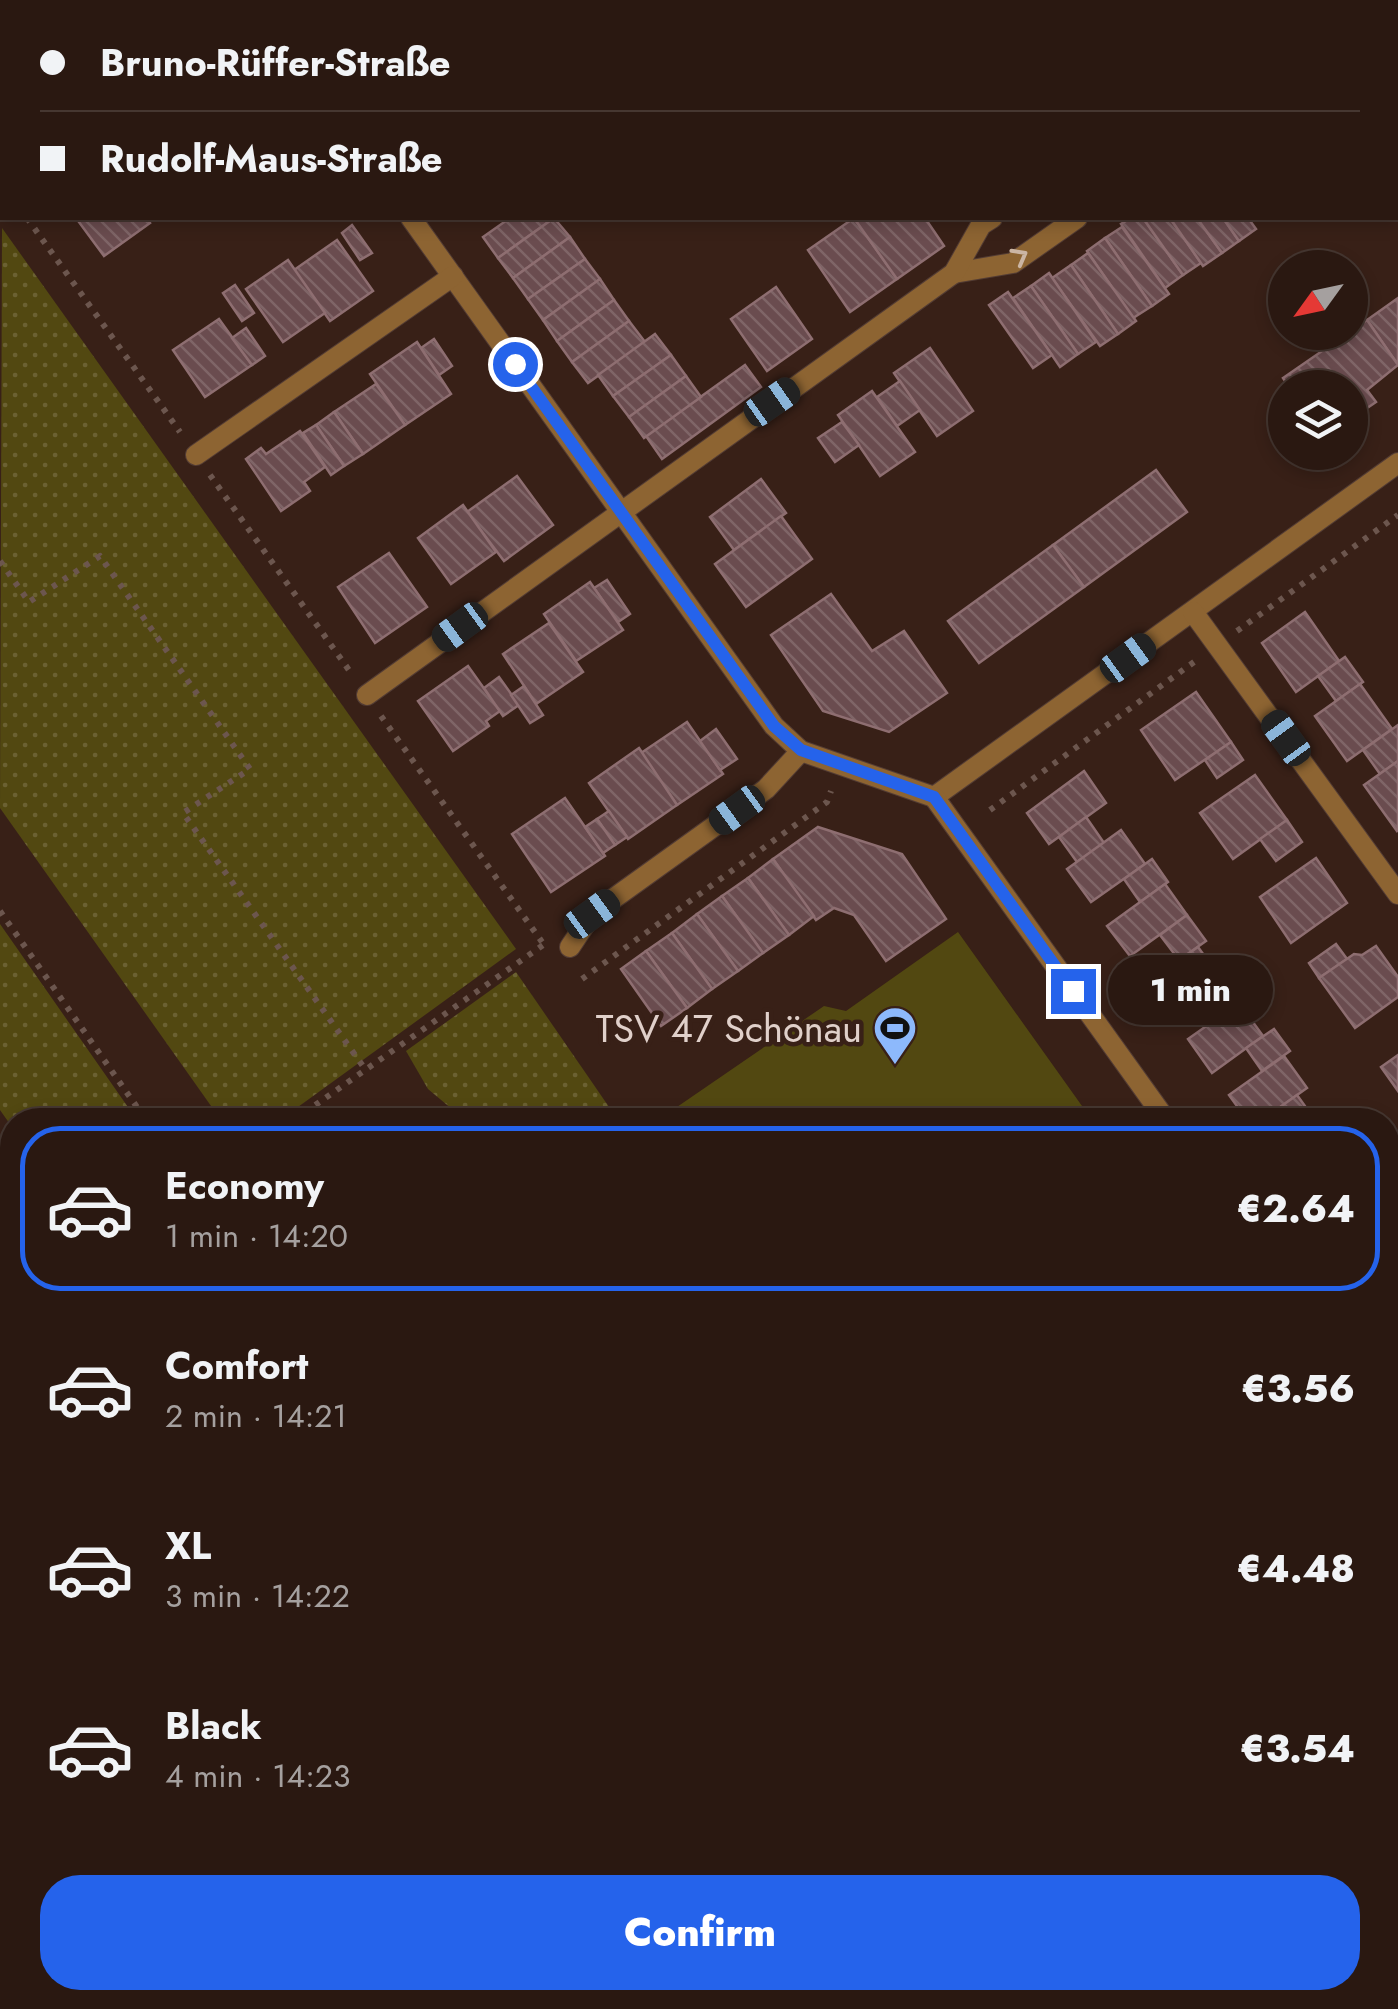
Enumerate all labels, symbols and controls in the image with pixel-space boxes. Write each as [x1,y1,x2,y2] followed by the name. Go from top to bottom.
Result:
[100,35,450,90] text: Bruno-Rüffer-Straße
[100,131,443,186] text: Rudolf-Maus-Straße
[1009,248,1027,268] one-way arrow
[1268,250,1368,350] north arrow
[1268,250,1368,470] map controls
[493,342,538,387] route start
[1268,370,1368,470] button: layers
[739,373,805,431] car
[427,597,493,657] car
[1095,628,1161,688] car
[1256,705,1316,771] car
[704,780,770,840] car
[559,884,625,944] car
[1108,956,1273,1026] callout: 1 min
[1150,967,1231,1013] text: 1 min
[1051,969,1096,1014] route end
[596,1001,862,1056] place label: TSV 47 Schönau
[872,1005,918,1066] sports icon: TSV 47 Schönau
[165,1158,324,1213] text: Economy
[45,1164,135,1254] icon: car
[1237,1181,1355,1236] text: €2.64
[165,1213,348,1259] text: 1 min · 14:20
[165,1338,308,1393] text: Comfort
[45,1344,135,1434] icon: car
[1241,1361,1355,1416] text: €3.56
[165,1393,347,1439] text: 2 min · 14:21
[165,1518,211,1573] text: XL
[45,1524,135,1614] icon: car
[1236,1541,1355,1596] text: €4.48
[165,1573,350,1619] text: 3 min · 14:22
[165,1698,262,1753] text: Black
[45,1704,135,1794] icon: car
[1240,1721,1355,1776] text: €3.54
[165,1753,350,1799] text: 4 min · 14:23
[40,1875,1360,1990] button: Confirm

